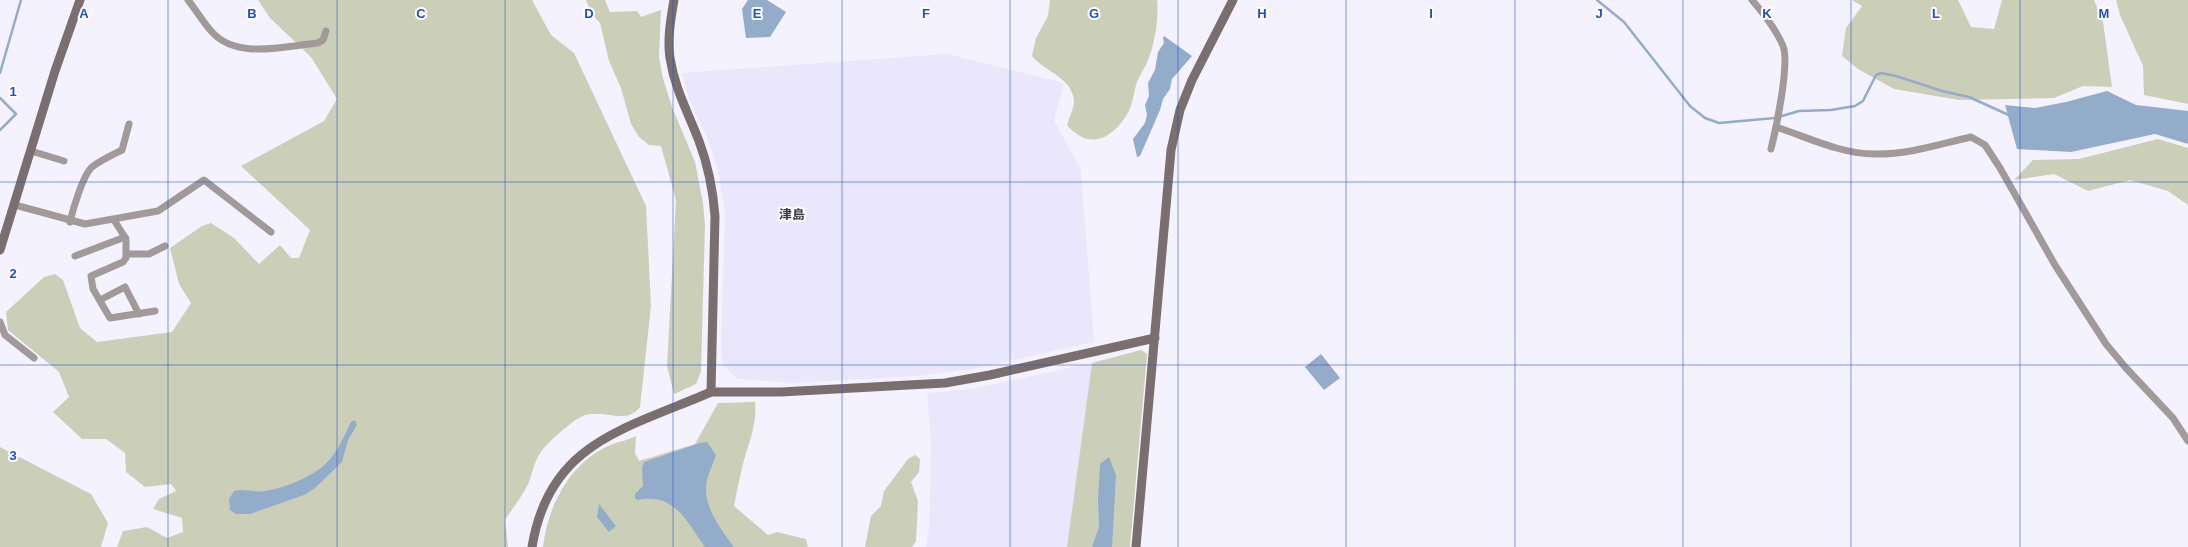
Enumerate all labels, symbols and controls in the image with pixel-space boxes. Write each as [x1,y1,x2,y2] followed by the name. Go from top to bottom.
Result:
[79,6,89,21] text: A
[247,6,257,21] text: B
[416,6,426,21] text: C
[584,6,594,21] text: D
[753,6,762,21] text: E
[922,6,930,21] text: F
[1089,6,1099,21] text: G
[1257,6,1267,21] text: H
[1429,6,1433,21] text: I
[1595,6,1603,21] text: J
[1762,6,1772,21] text: K
[1932,6,1940,21] text: L
[2099,6,2109,21] text: M
[9,84,17,99] text: 1
[779,207,805,222] district label: 津島
[9,266,17,281] text: 2
[9,448,17,463] text: 3

